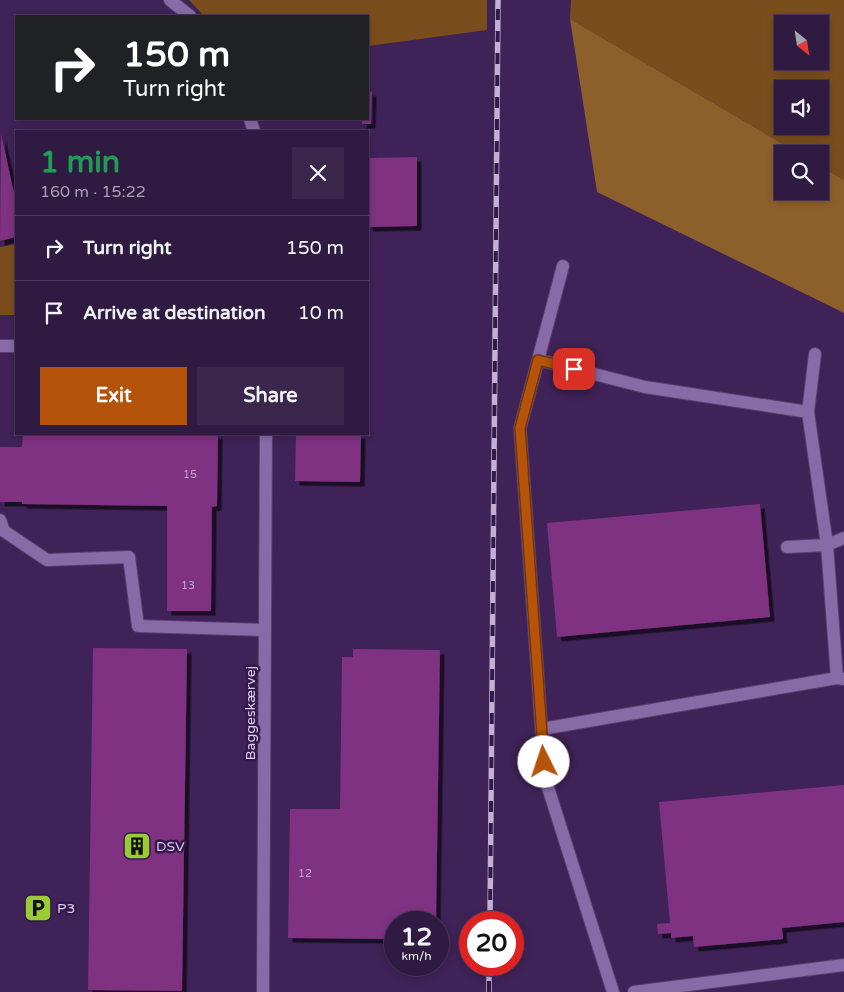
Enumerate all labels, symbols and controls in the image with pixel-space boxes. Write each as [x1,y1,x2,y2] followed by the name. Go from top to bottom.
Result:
[774,15,829,70] north arrow
[774,15,829,200] map controls
[123,34,230,76] text: 150 m
[40,35,105,100] icon: right
[123,76,225,102] text: Turn right
[774,80,829,135] button: sound
[40,144,120,181] text: 1 min
[774,145,829,200] button: search
[292,147,344,199] button: close
[40,182,146,202] text: 160 m · 15:22
[40,234,68,262] icon: right
[83,237,171,259] text: Turn right
[286,237,344,259] text: 150 m
[40,299,68,327] icon: arrive
[83,302,266,324] text: Arrive at destination
[298,302,344,324] text: 10 m
[553,348,595,390] pin
[560,355,588,383] icon: arrive
[40,367,187,425] button: Exit
[197,367,344,425] button: Share
[183,468,197,481] house number: 15
[181,579,195,592] house number: 13
[242,666,259,760] street label: Baggeskærvej
[517,735,569,787] position arrow
[122,831,152,861] building icon: DSV
[156,838,185,855] place label: DSV
[298,867,312,880] house number: 12
[23,893,53,923] parking icon: P3
[57,900,75,917] place label: P3
[459,911,524,976] speed limit sign: 20
[401,922,432,952] text: 12
[401,949,432,963] text: km/h

